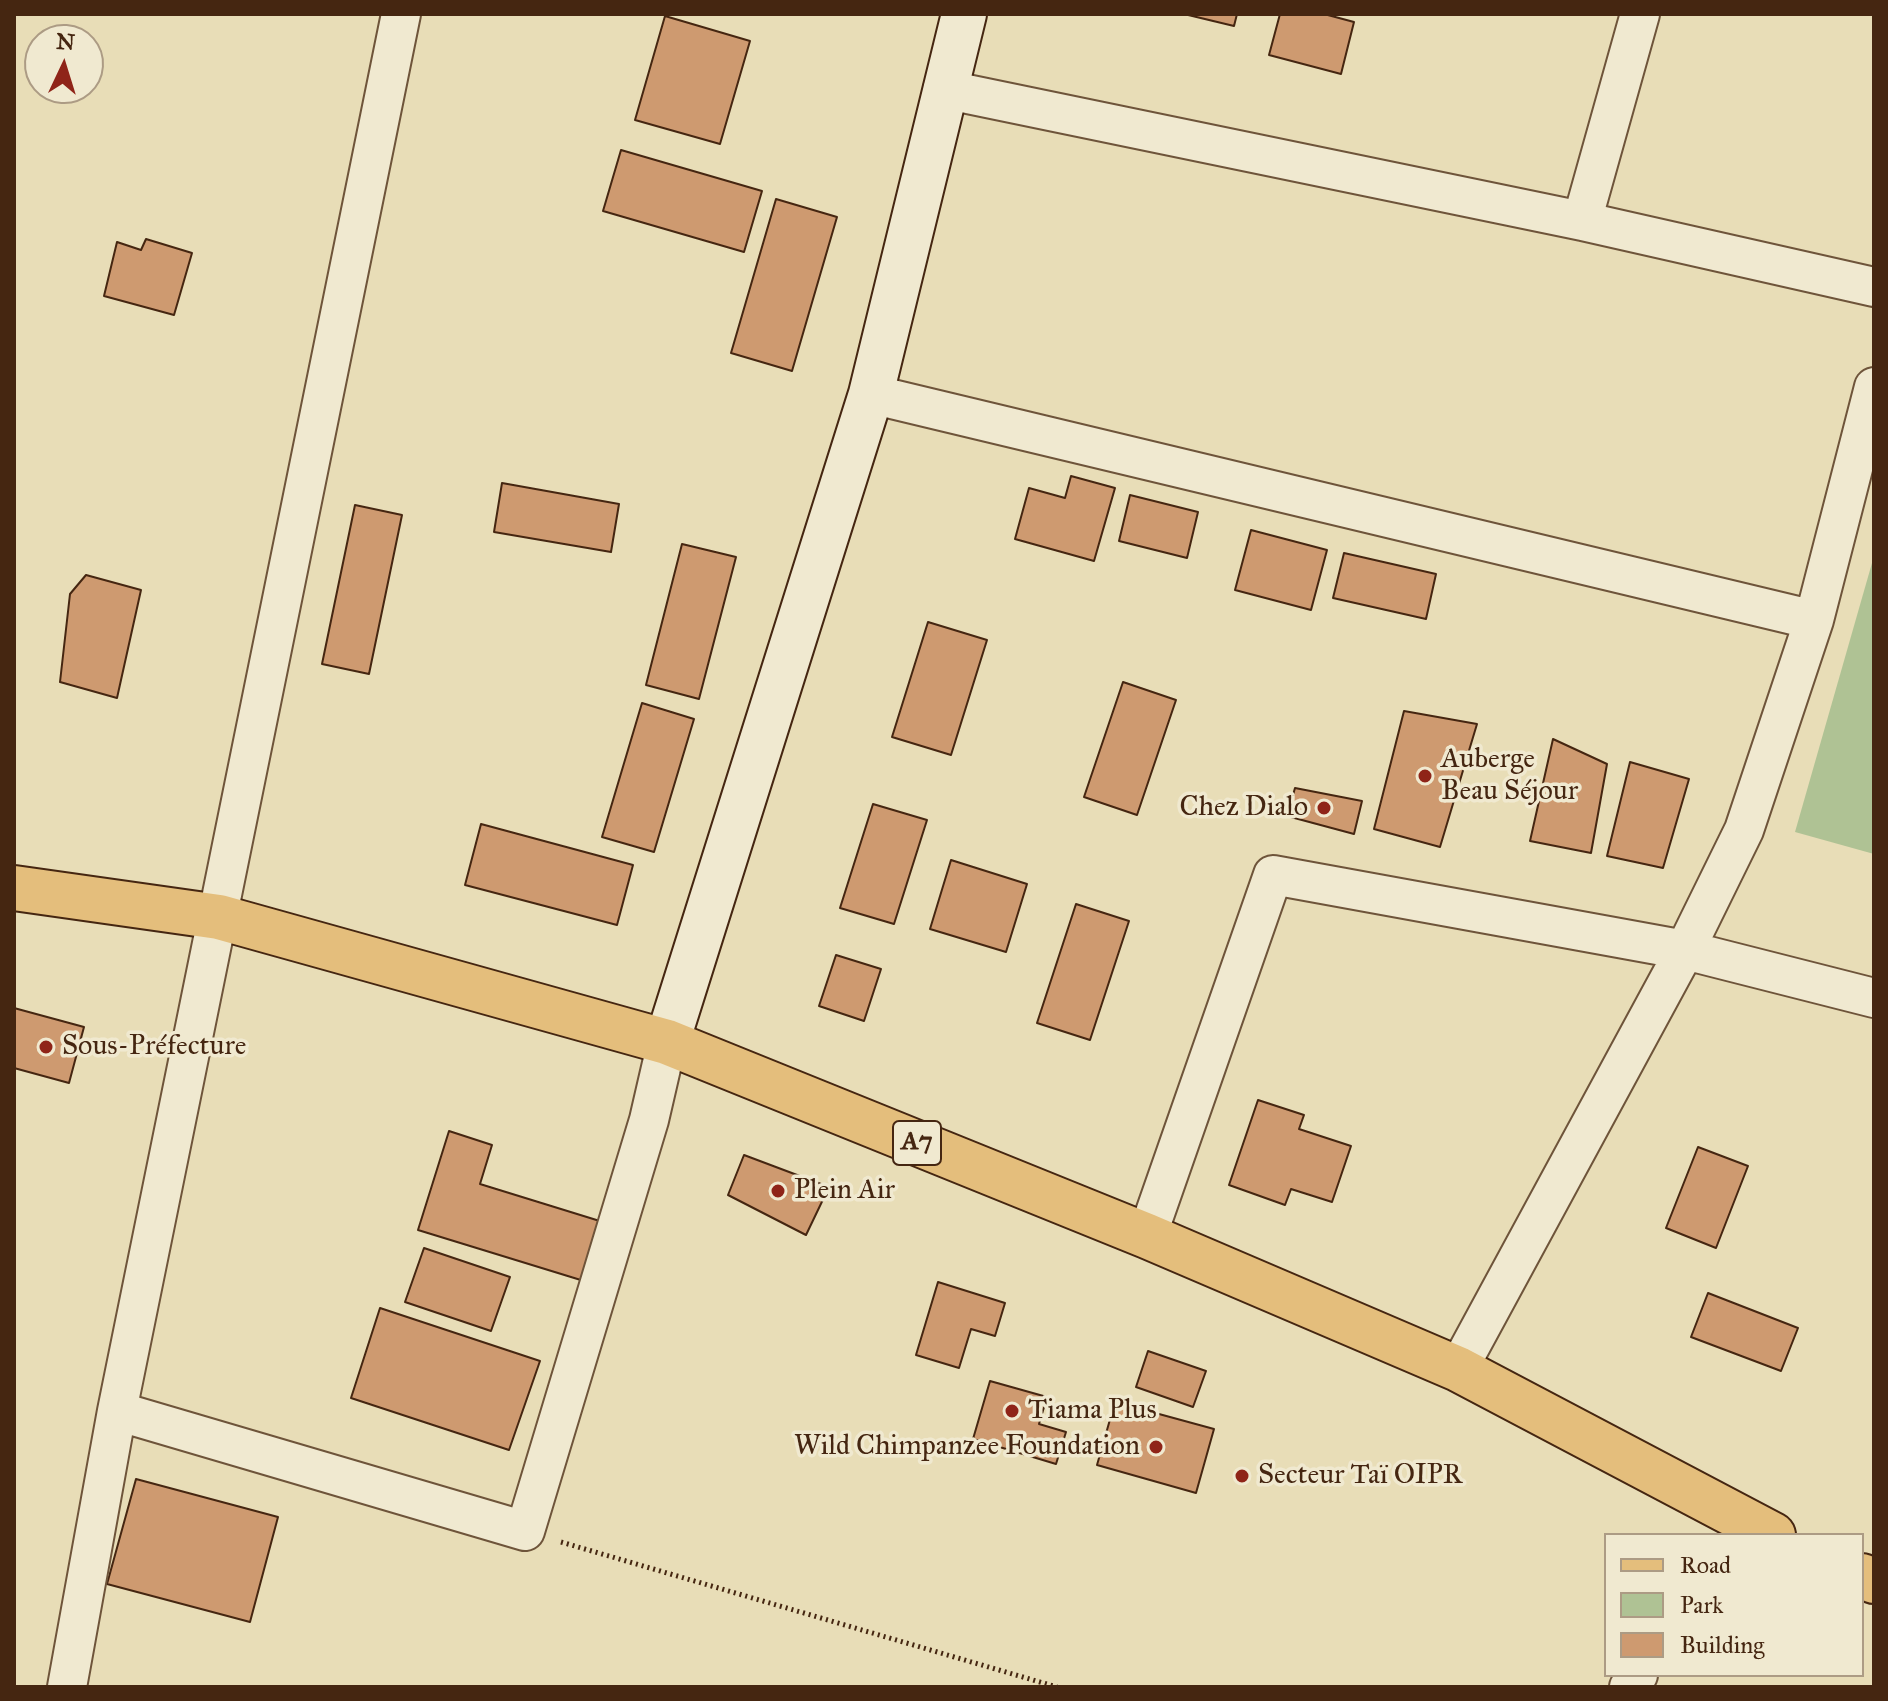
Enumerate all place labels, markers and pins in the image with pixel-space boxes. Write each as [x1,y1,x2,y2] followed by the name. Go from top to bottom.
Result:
[1441,743,1578,809] place label: Auberge Beau Séjour
[1416,767,1434,785] marker: Auberge Beau Séjour
[1179,791,1308,825] place label: Chez Dialo
[1315,799,1333,817] marker: Chez Dialo
[62,1030,246,1064] place label: Sous-Préfecture
[37,1038,55,1056] marker: Sous-Préfecture
[794,1174,895,1208] place label: Plein Air
[769,1182,787,1200] marker: Plein Air
[1028,1394,1157,1428] place label: Tiama Plus
[1003,1402,1021,1420] marker: Tiama Plus
[794,1430,1140,1464] place label: Wild Chimpanzee Foundation
[1147,1438,1165,1456] marker: Wild Chimpanzee Foundation
[1258,1459,1462,1493] place label: Secteur Taï OIPR
[1233,1467,1251,1485] marker: Secteur Taï OIPR

